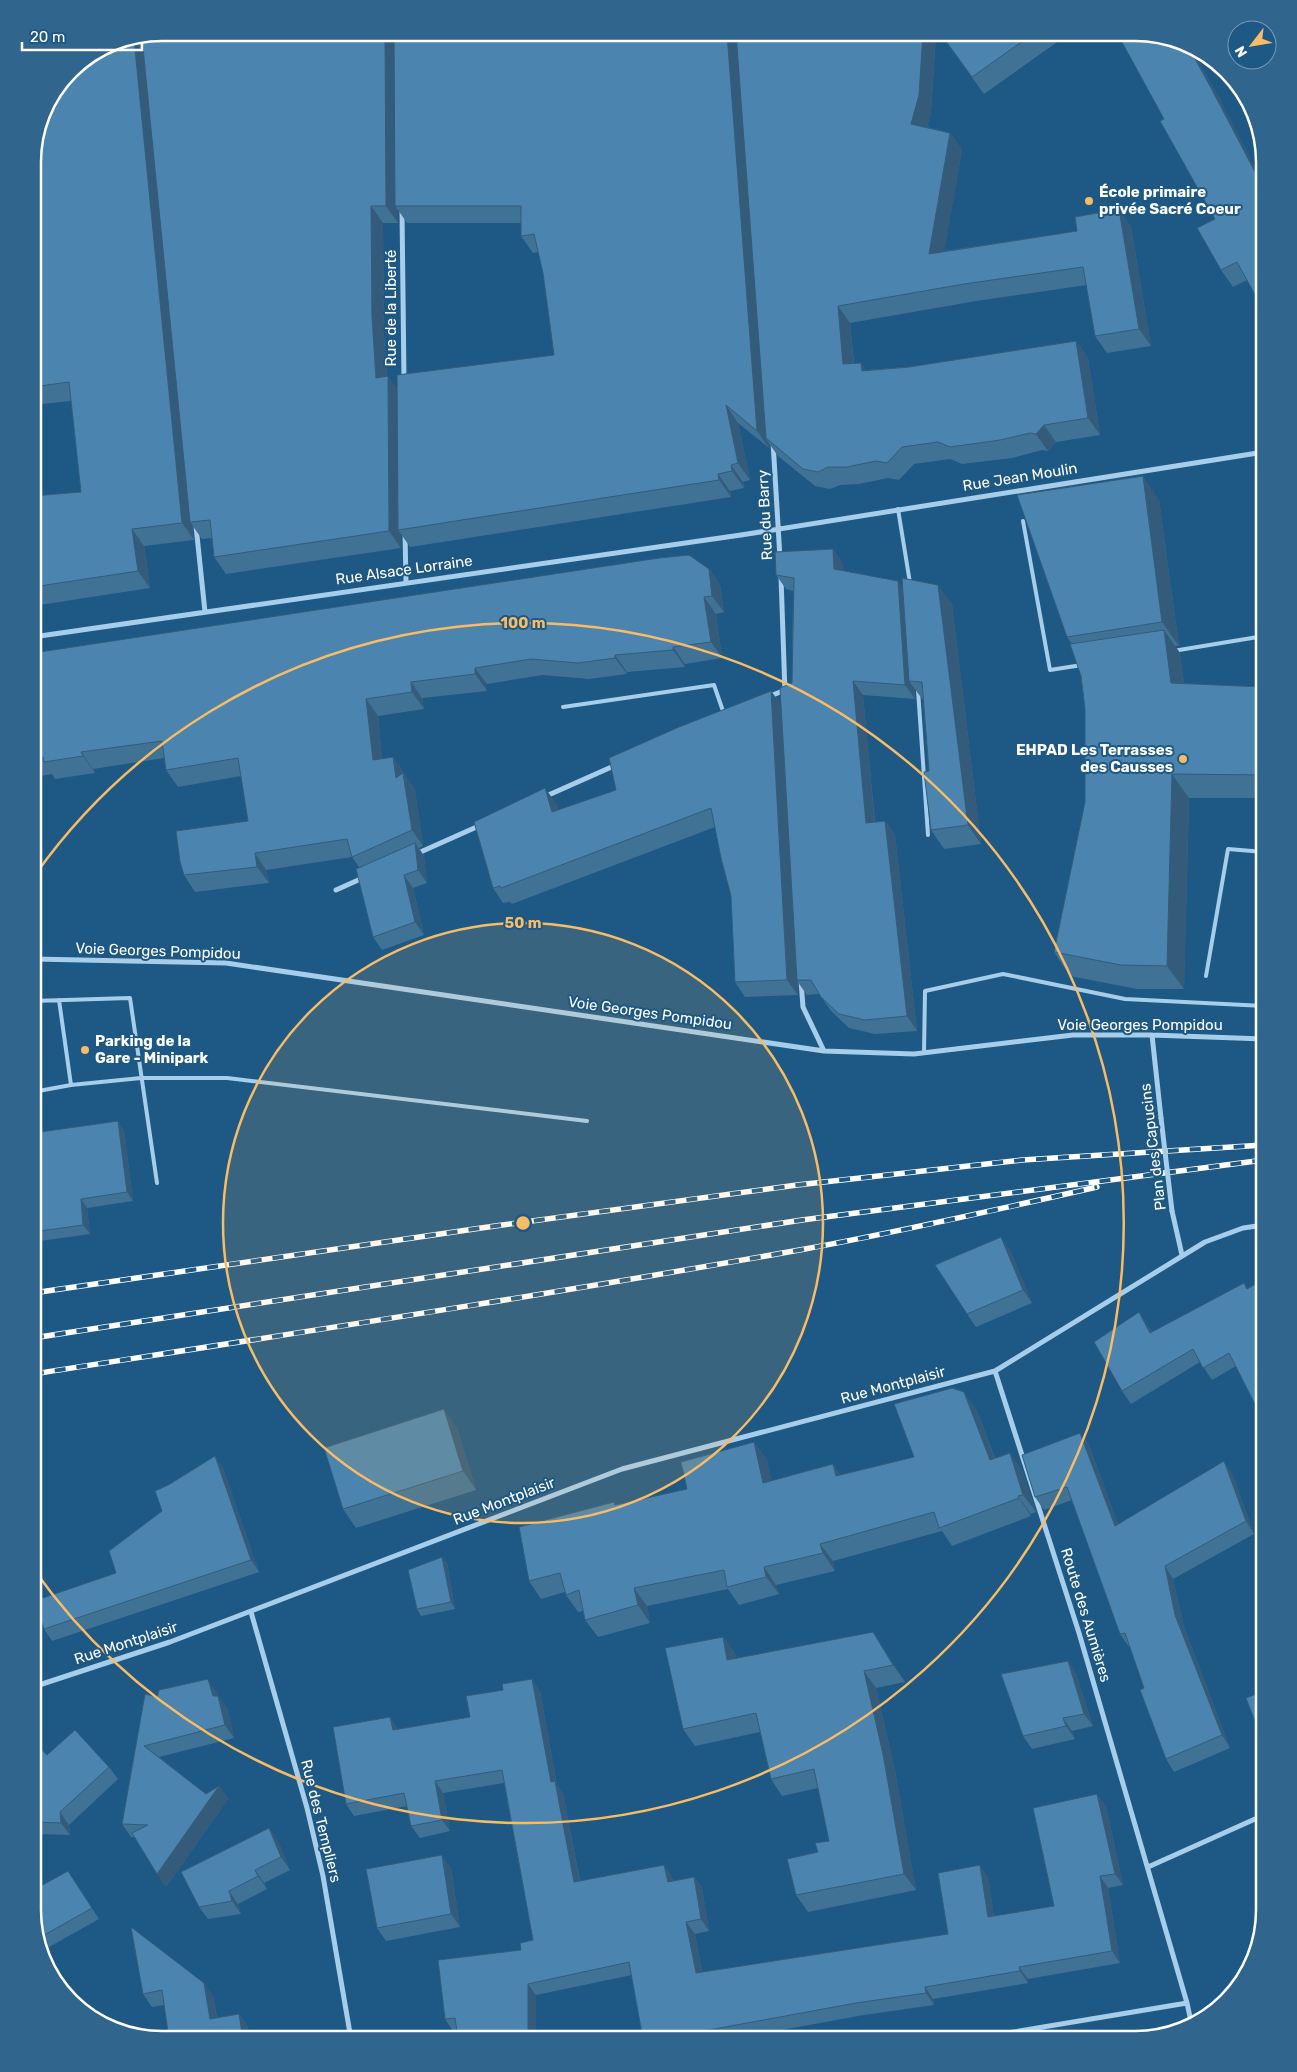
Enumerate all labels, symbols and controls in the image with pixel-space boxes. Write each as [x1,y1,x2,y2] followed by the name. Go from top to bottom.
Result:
[22,20,142,52] scale bar
[1227,20,1277,70] north arrow
[30,28,65,46] text: 20 m
[1231,43,1251,60] text: N
[1099,183,1241,218] place label: École primaire privée Sacré Coeur
[1083,195,1095,207] marker: École primaire privée Sacré Coeur
[382,250,400,366] street label: Rue de la Liberté
[961,459,1079,495] street label: Rue Jean Moulin
[754,469,776,561] street label: Rue du Barry
[334,551,474,589] street label: Rue Alsace Lorraine
[501,614,545,632] text: 100 m
[1016,741,1173,776] place label: EHPAD Les Terrasses des Causses
[1177,753,1189,765] marker: EHPAD Les Terrasses des Causses
[505,914,541,932] text: 50 m
[75,939,241,963] street label: Voie Georges Pompidou
[567,993,733,1033] street label: Voie Georges Pompidou
[1057,1016,1223,1034] street label: Voie Georges Pompidou
[95,1032,209,1067] place label: Parking de la Gare - Minipark
[79,1044,91,1056] marker: Parking de la Gare - Minipark
[1136,1082,1170,1212] street label: Plan des Capucins
[514,1214,532,1232] centre of rings
[839,1362,948,1408] street label: Rue Montplaisir
[450,1473,558,1529] street label: Rue Montplaisir
[1057,1546,1115,1685] street label: Route des Aumières
[72,1618,180,1668] street label: Rue Montplaisir
[297,1758,345,1885] street label: Rue des Templiers

